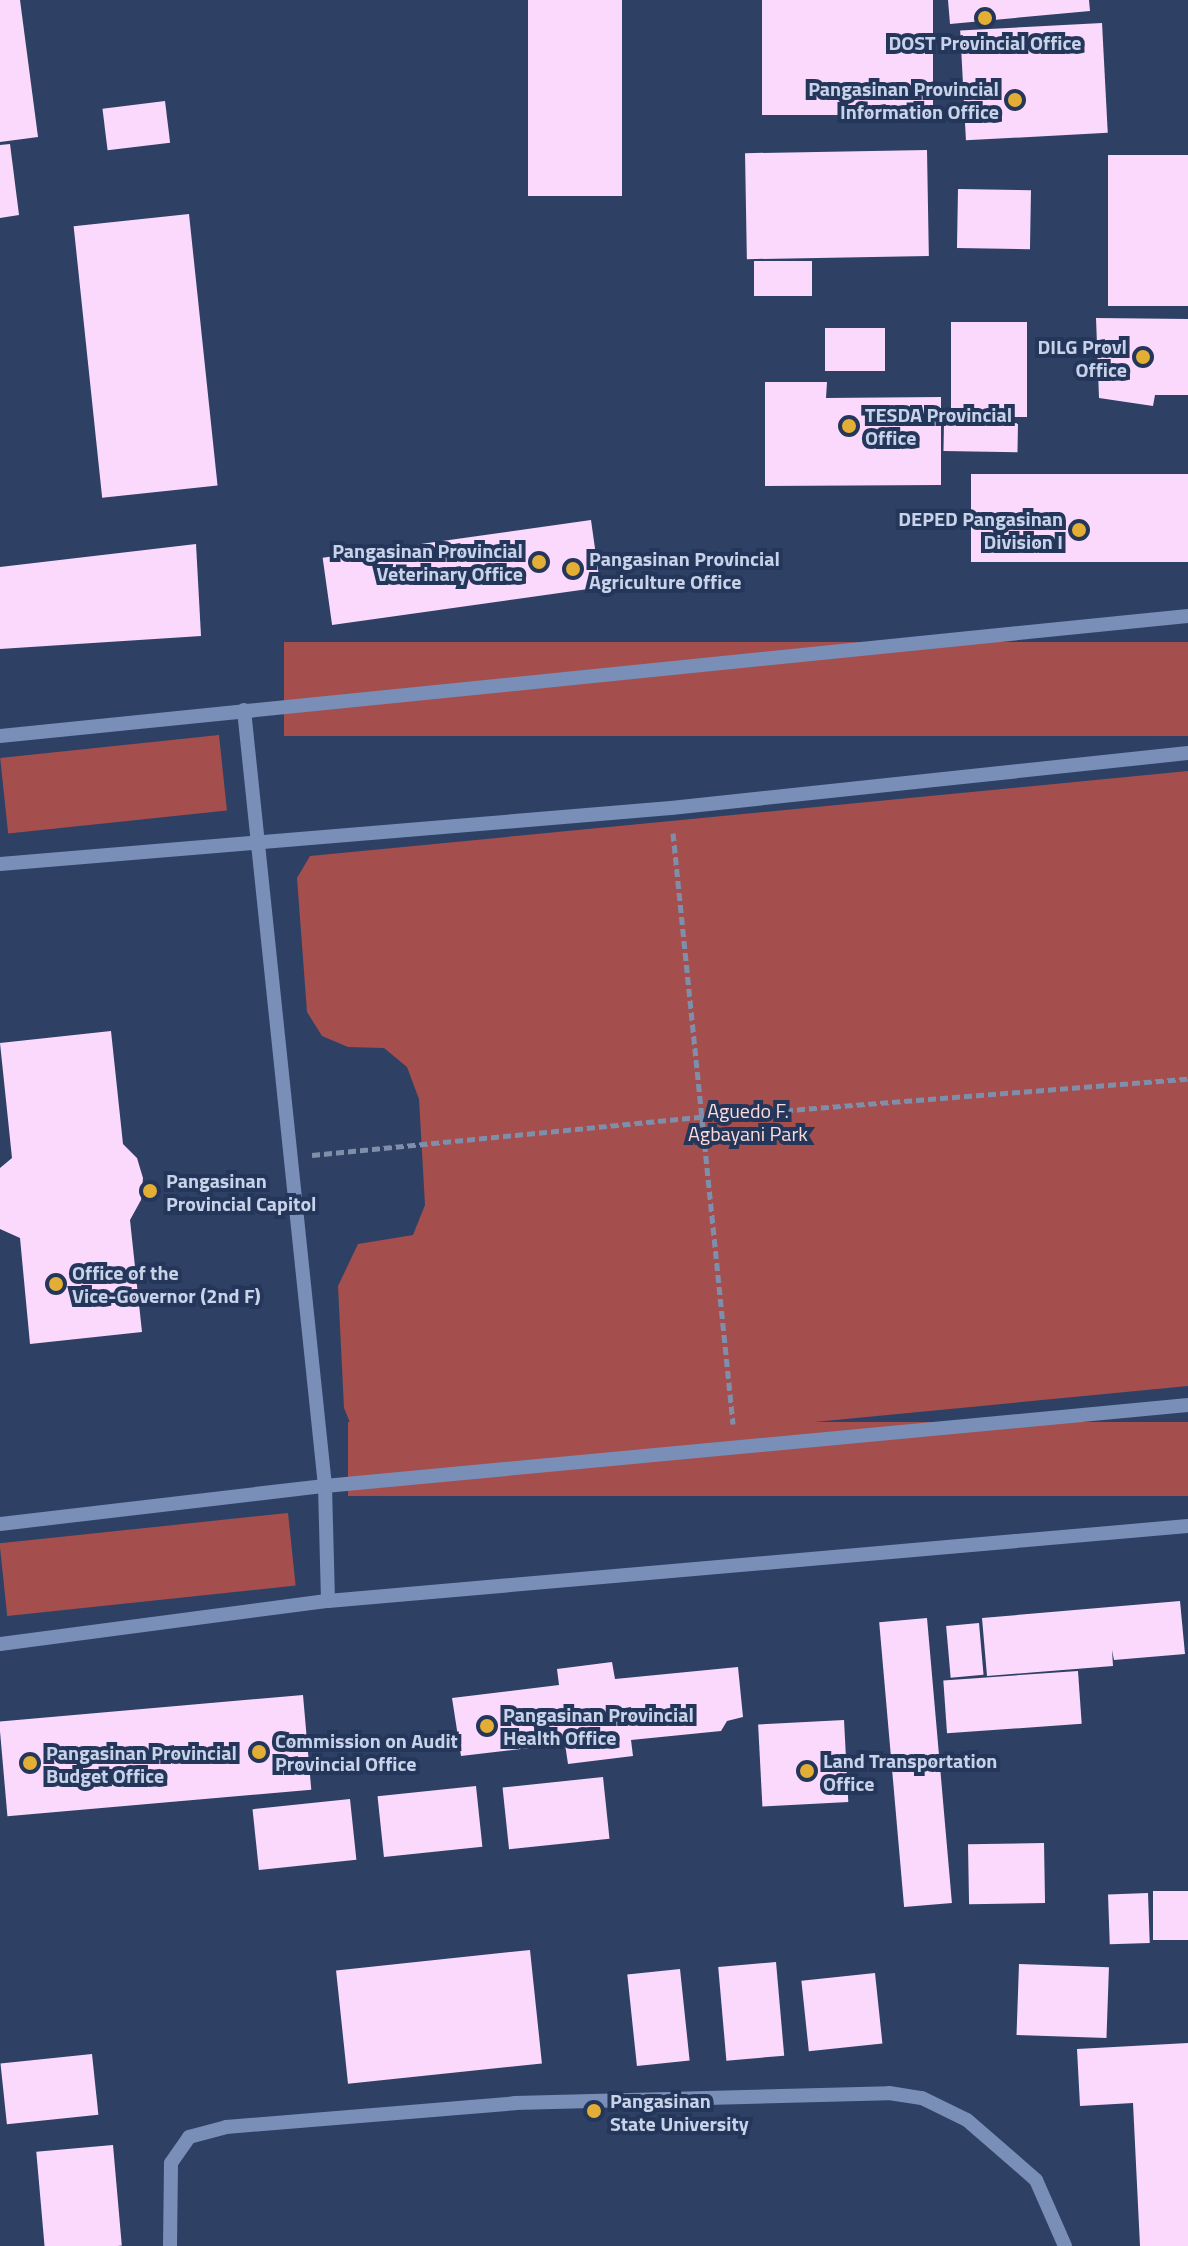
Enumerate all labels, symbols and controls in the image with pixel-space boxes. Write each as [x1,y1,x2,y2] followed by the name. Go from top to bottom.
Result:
[976,9,994,27] marker: DOST Provincial Office
[888,30,1082,54] place label: DOST Provincial Office
[808,76,999,123] place label: Pangasinan Provincial Information Office
[1006,91,1024,109] marker: Pangasinan Provincial Information Office
[1038,334,1127,381] place label: DILG Provl Office
[1134,348,1152,366] marker: DILG Provl Office
[865,402,1012,449] place label: TESDA Provincial Office
[840,417,858,435] marker: TESDA Provincial Office
[898,506,1063,553] place label: DEPED Pangasinan Division I
[1070,521,1088,539] marker: DEPED Pangasinan Division I
[332,538,523,585] place label: Pangasinan Provincial Veterinary Office
[589,546,780,593] place label: Pangasinan Provincial Agriculture Office
[530,553,548,571] marker: Pangasinan Provincial Veterinary Office
[564,560,582,578] marker: Pangasinan Provincial Agriculture Office
[688,1099,808,1146] park label: Aguedo F. Agbayani Park
[166,1168,316,1215] place label: Pangasinan Provincial Capitol
[141,1182,159,1200] marker: Pangasinan Provincial Capitol
[72,1260,261,1307] place label: Office of the Vice-Governor (2nd F)
[47,1275,65,1293] marker: Office of the Vice-Governor (2nd F)
[503,1702,694,1749] place label: Pangasinan Provincial Health Office
[478,1717,496,1735] marker: Pangasinan Provincial Health Office
[275,1728,458,1775] place label: Commission on Audit Provincial Office
[46,1740,237,1787] place label: Pangasinan Provincial Budget Office
[250,1743,268,1761] marker: Commission on Audit Provincial Office
[823,1748,997,1795] place label: Land Transportation Office
[21,1754,39,1772] marker: Pangasinan Provincial Budget Office
[798,1762,816,1780] marker: Land Transportation Office
[610,2088,749,2135] place label: Pangasinan State University
[585,2102,603,2120] marker: Pangasinan State University

